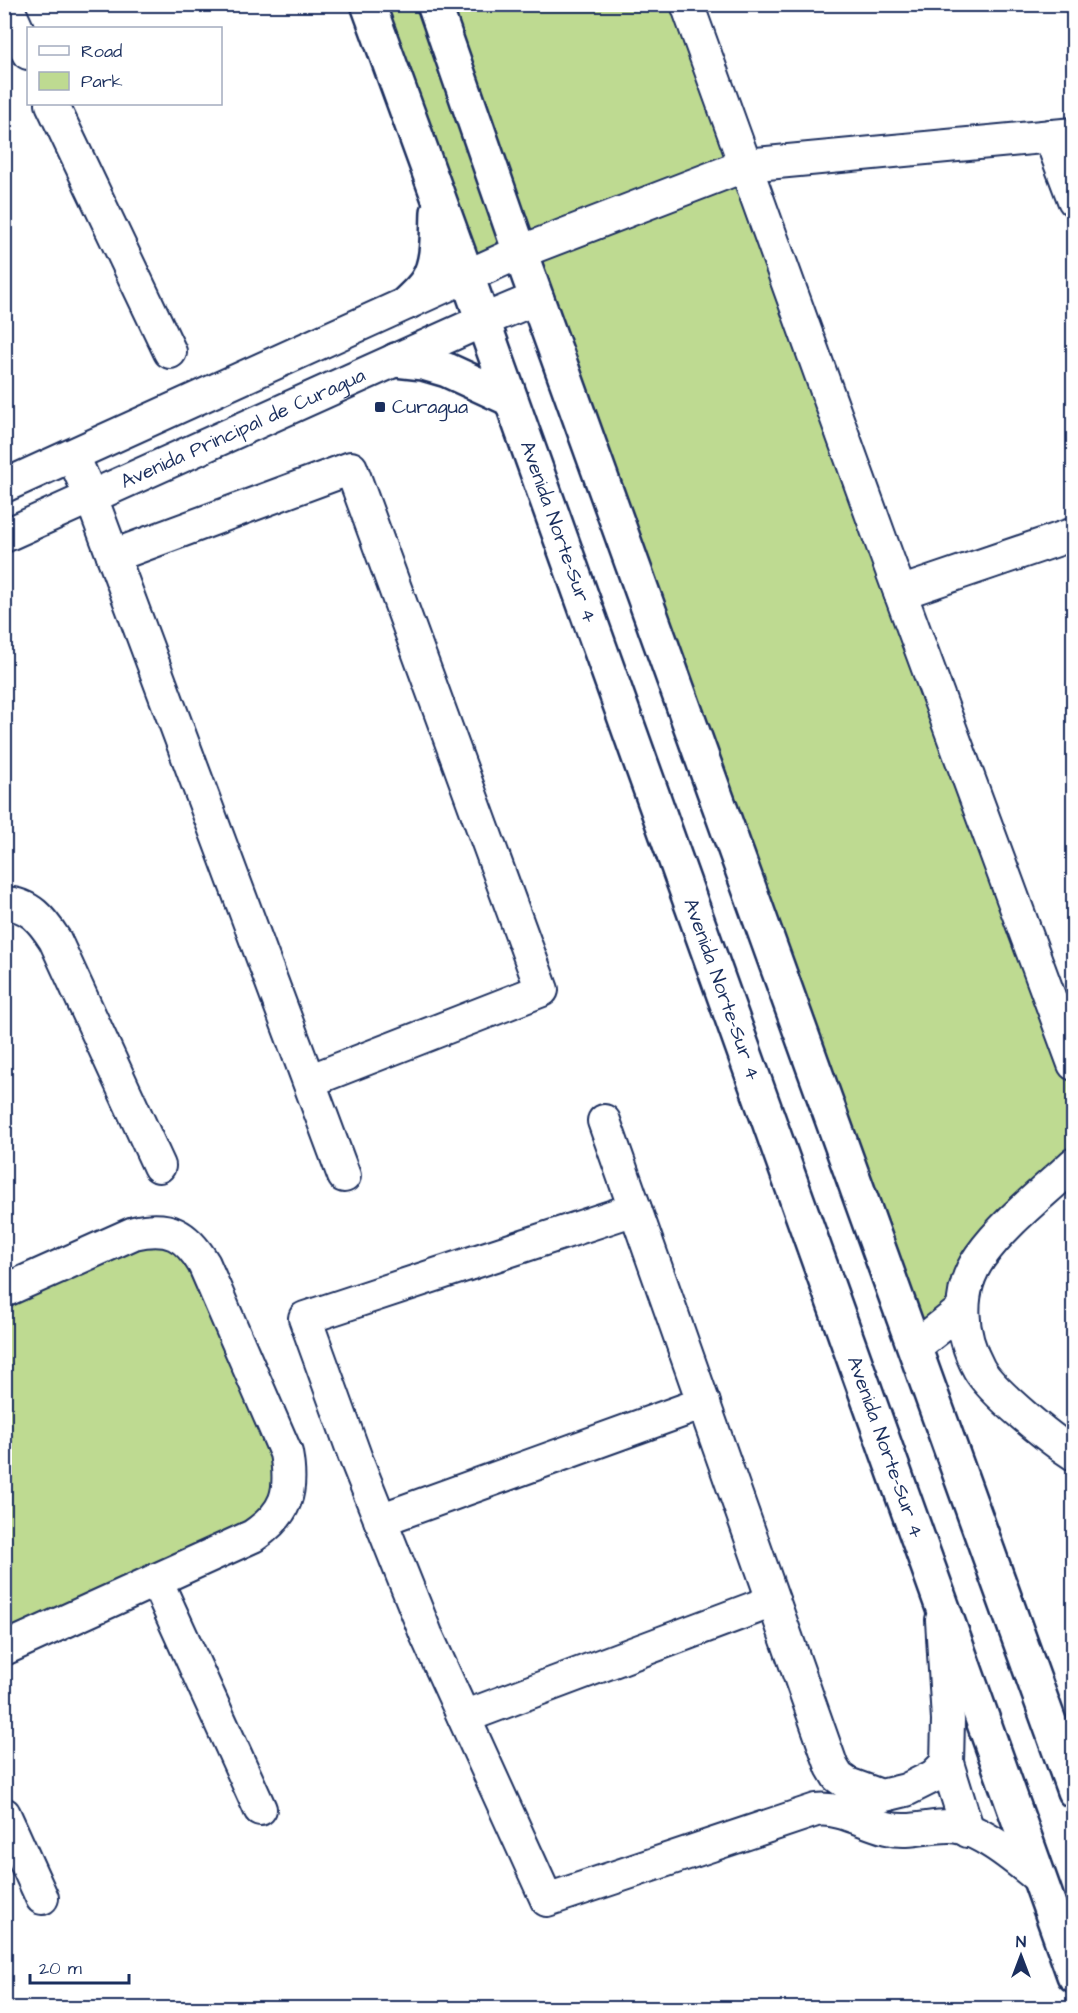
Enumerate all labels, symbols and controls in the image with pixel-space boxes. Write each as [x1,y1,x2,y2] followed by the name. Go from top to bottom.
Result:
[27,27,222,105] legend
[81,39,122,64] text: Road
[81,69,123,94] text: Park
[116,361,370,496] street label: Avenida Principal de Curagua
[392,393,468,422] place label: Curagua
[373,400,387,414] marker: Curagua
[513,437,604,627] street label: Avenida Norte-Sur 4
[677,895,767,1084] street label: Avenida Norte-Sur 4
[840,1352,931,1542] street label: Avenida Norte-Sur 4
[991,1926,1051,1986] north arrow
[1016,1931,1026,1953] text: N
[30,1947,129,1985] scale bar
[39,1956,82,1981] text: 20 m

